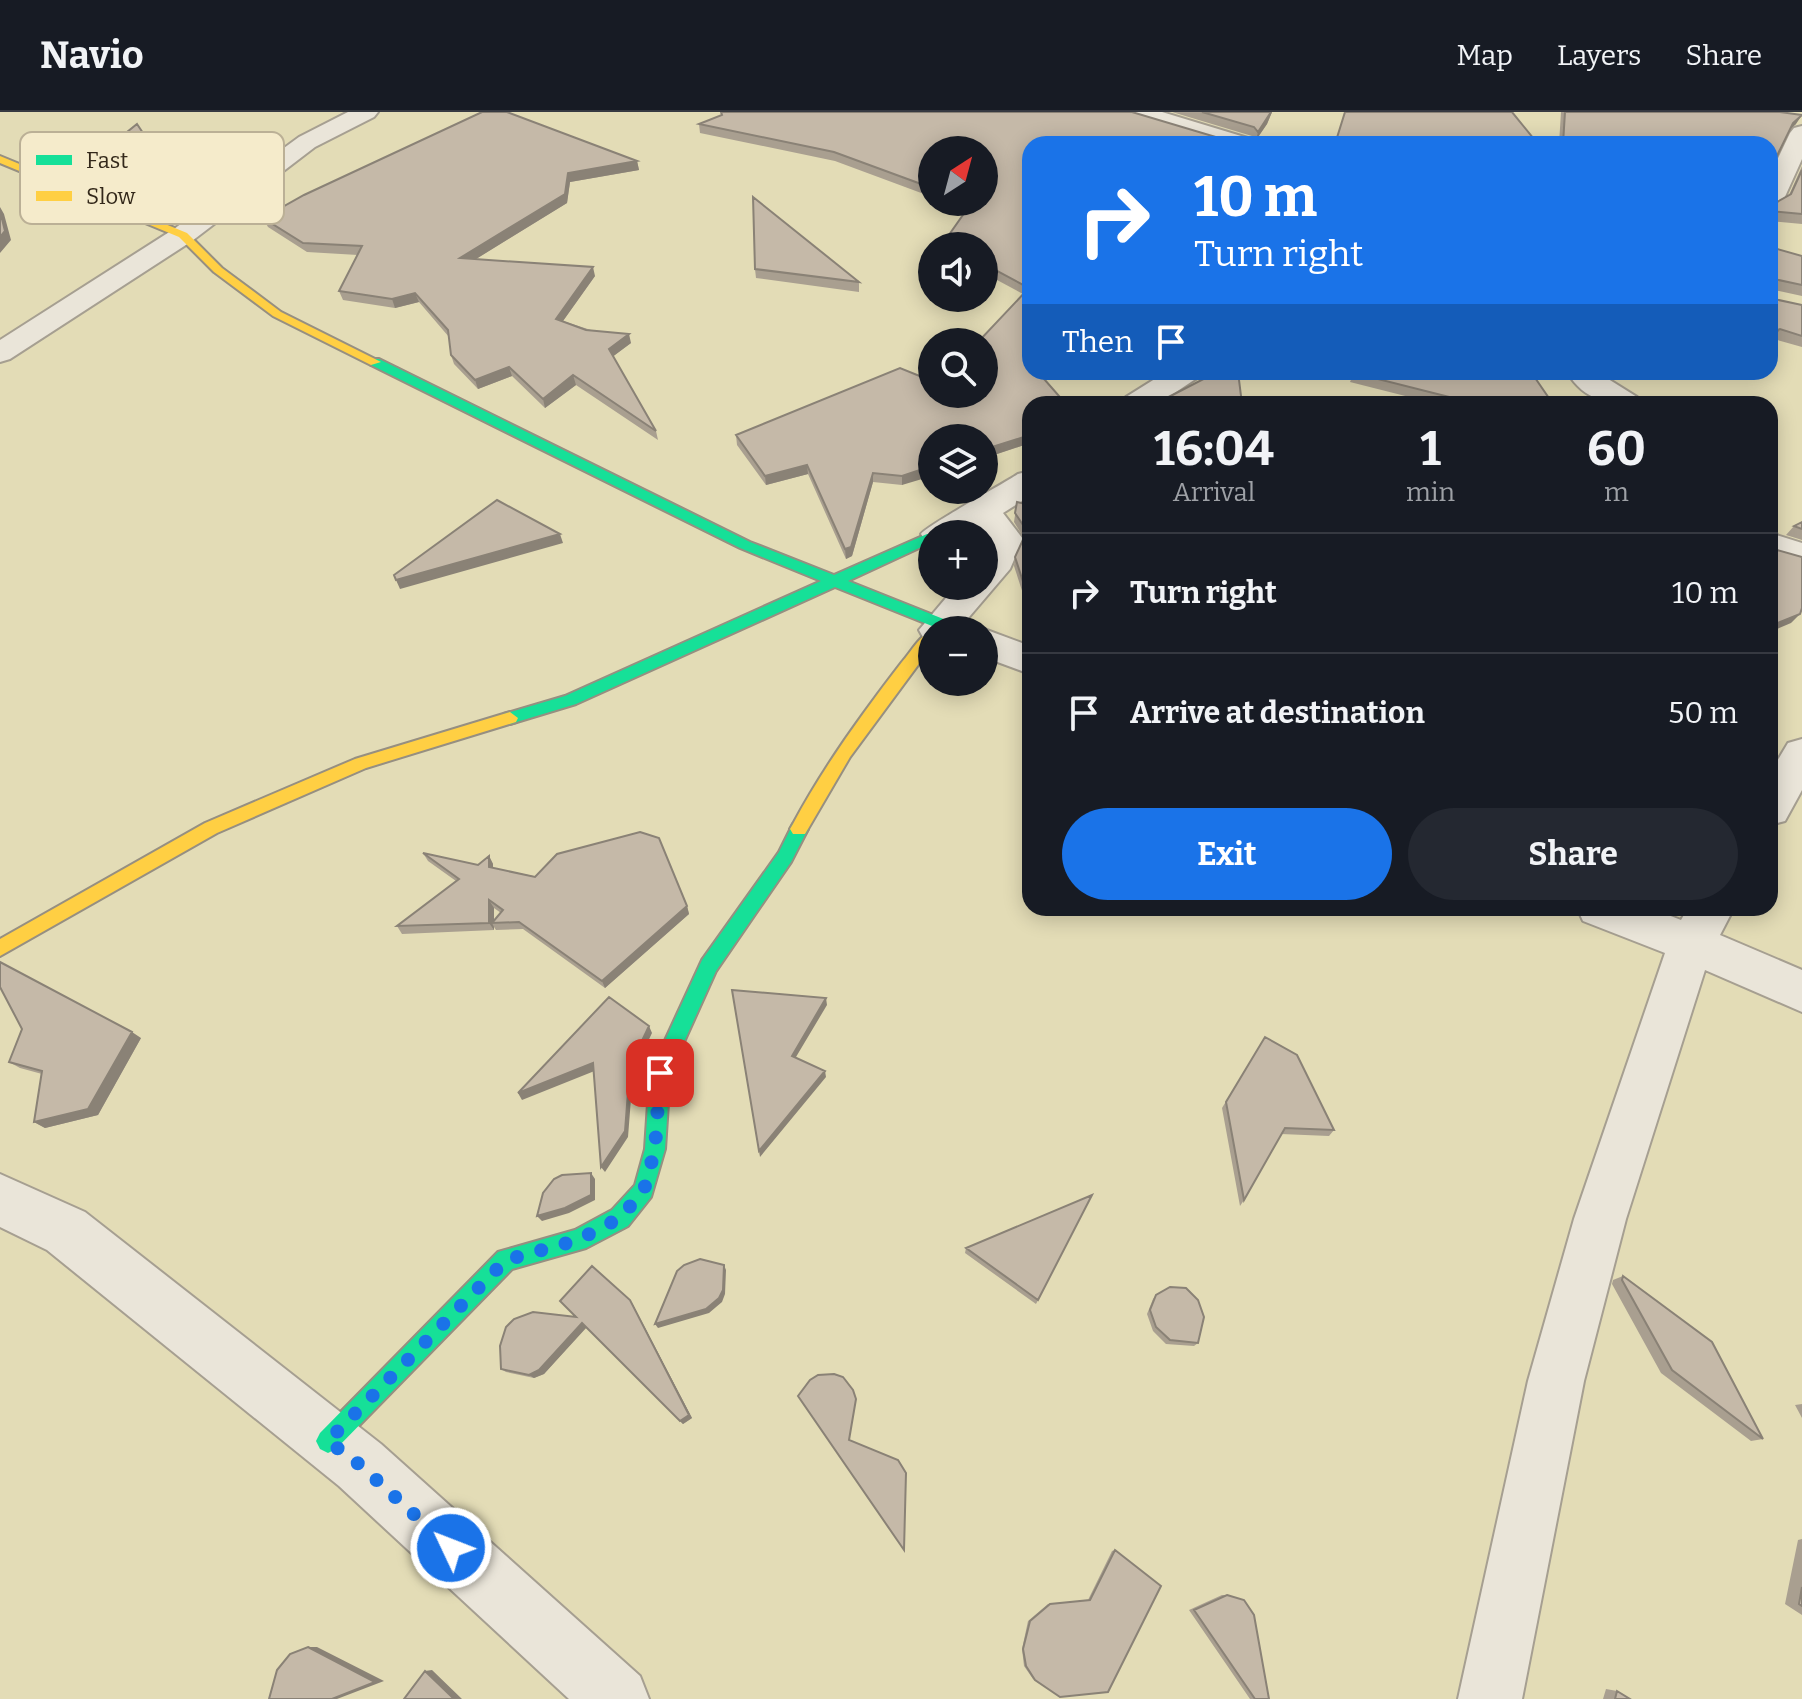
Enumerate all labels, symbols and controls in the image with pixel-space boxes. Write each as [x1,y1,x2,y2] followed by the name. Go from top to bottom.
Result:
[40,32,144,78] text: Navio
[1456,39,1513,72] text: Map
[1557,39,1641,72] text: Layers
[1685,39,1762,72] text: Share
[20,132,284,224] legend
[918,136,998,216] north arrow
[918,136,998,696] map controls
[86,147,128,174] text: Fast
[1194,164,1317,231] text: 10 m
[1062,168,1166,272] icon: right
[86,183,136,210] text: Slow
[918,232,998,312] button: sound
[1194,232,1363,276] text: Turn right
[1149,320,1193,364] icon: arrive
[1062,324,1133,360] text: Then
[918,328,998,408] button: search
[1154,420,1274,478] text: 16:04
[1420,420,1441,478] text: 1
[1587,420,1646,478] text: 60
[918,424,998,504] button: layers
[1173,477,1255,508] text: Arrival
[1406,477,1455,508] text: min
[1604,477,1629,508] text: m
[918,520,998,600] button: +
[1062,571,1106,615] icon: right
[1130,575,1277,611] text: Turn right
[1672,575,1738,611] text: 10 m
[918,616,998,696] button: −
[1062,691,1106,735] icon: arrive
[1130,695,1425,731] text: Arrive at destination
[1668,695,1738,731] text: 50 m
[1062,808,1392,900] button: Exit
[1408,808,1738,900] button: Share
[626,1039,694,1107] pin
[638,1051,682,1095] icon: arrive
[409,1506,493,1590] position arrow

